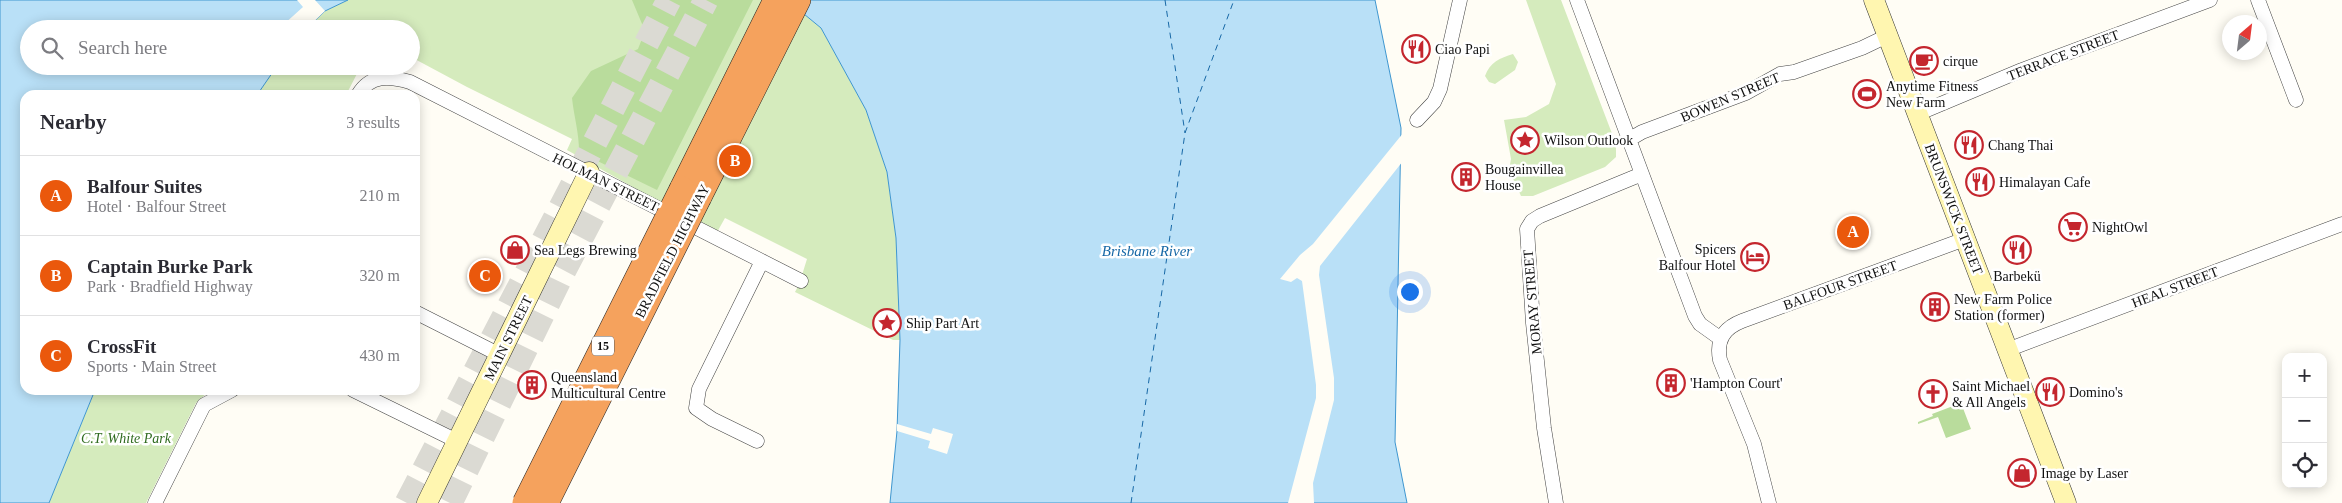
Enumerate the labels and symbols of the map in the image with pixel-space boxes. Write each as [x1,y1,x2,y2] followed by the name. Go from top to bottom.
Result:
[2222,15,2267,60] north arrow
[2005,27,2122,84] street label: TERRACE STREET
[1401,34,1431,64] restaurant icon: Ciao Papi
[1435,42,1490,57] place label: Ciao Papi
[1909,46,1939,76] cafe icon: cirque
[1943,54,1978,69] place label: cirque
[1678,70,1782,125] street label: BOWEN STREET
[1852,79,1882,109] sports icon: Anytime Fitness New Farm
[1886,79,1978,110] place label: Anytime Fitness New Farm
[1510,125,1540,155] place icon: Wilson Outlook
[1954,130,1984,160] restaurant icon: Chang Thai
[1544,133,1633,148] place label: Wilson Outlook
[1988,138,2054,153] place label: Chang Thai
[719,142,751,180] pin: B
[1922,142,1986,277] street label: BRUNSWICK STREET
[550,150,662,215] street label: HOLMAN STREET
[1451,162,1481,192] building icon: Bougainvillea House
[1485,162,1564,193] place label: Bougainvillea House
[1965,167,1995,197] restaurant icon: Himalayan Cafe
[1999,175,2090,190] place label: Himalayan Cafe
[632,182,713,320] street label: BRADFIELD HIGHWAY
[2058,212,2088,242] supermarket icon: NightOwl
[1837,213,1869,251] pin: A
[2092,220,2148,235] place label: NightOwl
[500,235,530,265] shop icon: Sea Legs Brewing
[2002,235,2032,265] restaurant icon: Barbekü
[1659,242,1736,273] place label: Spicers Balfour Hotel
[1740,242,1770,272] hotel icon: Spicers Balfour Hotel
[534,243,637,258] place label: Sea Legs Brewing
[1102,243,1192,259] water label: Brisbane River
[1520,248,1545,355] street label: MORAY STREET
[469,257,501,295] pin: C
[1781,258,1900,313] street label: BALFOUR STREET
[2130,264,2221,311] street label: HEAL STREET
[1993,269,2041,284] place label: Barbekü
[1397,279,1423,305] your location
[1920,292,1950,322] building icon: New Farm Police Station (former)
[1954,292,2052,324] place label: New Farm Police Station (former)
[482,293,536,383] street label: MAIN STREET
[872,308,902,338] place icon: Ship Part Art
[906,316,979,331] place label: Ship Part Art
[592,336,614,356] road number: 15
[1656,368,1686,398] building icon: 'Hampton Court'
[517,370,547,400] building icon: Queensland Multicultural Centre
[551,370,666,401] place label: Queensland Multicultural Centre
[1690,376,1783,391] place label: 'Hampton Court'
[2035,377,2065,407] restaurant icon: Domino's
[1918,379,1948,409] church icon: Saint Michael & All Angels
[1952,379,2030,410] place label: Saint Michael & All Angels
[2069,385,2123,400] place label: Domino's
[81,431,172,446] park label: C.T. White Park
[2007,458,2037,488] shop icon: Image by Laser
[2041,466,2128,481] place label: Image by Laser

